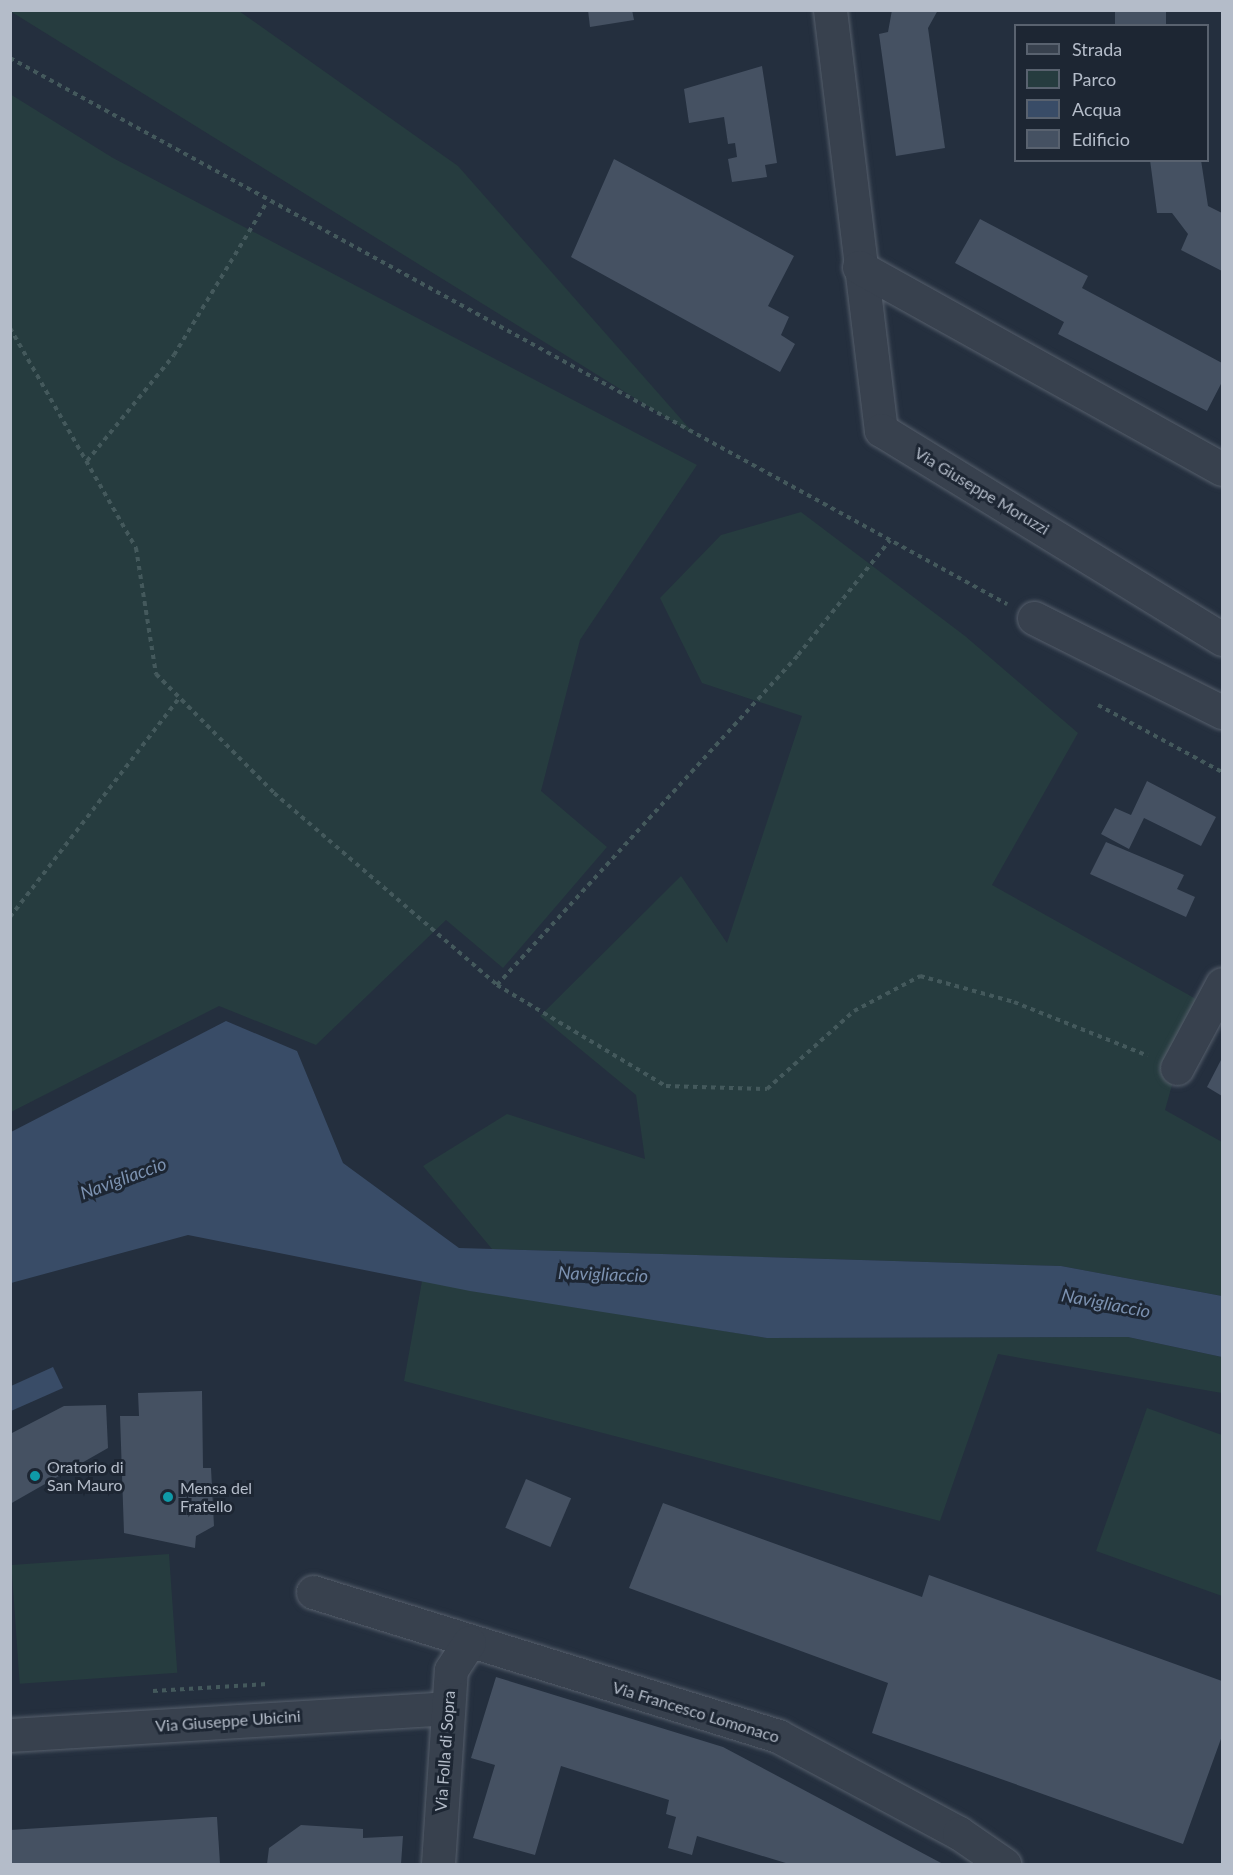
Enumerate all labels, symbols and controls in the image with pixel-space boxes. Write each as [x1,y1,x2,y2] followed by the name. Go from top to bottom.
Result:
[1014,24,1209,162] legend
[1072,38,1122,60] text: Strada
[1072,68,1116,90] text: Parco
[1072,98,1121,120] text: Acqua
[1072,128,1130,150] text: Edificio
[911,443,1053,539] street label: Via Giuseppe Moruzzi
[77,1152,169,1204] water label: Navigliaccio
[558,1262,648,1286] water label: Navigliaccio
[1060,1284,1152,1322] water label: Navigliaccio
[47,1457,124,1495] place label: Oratorio di San Mauro
[28,1469,42,1483] marker: Oratorio di San Mauro
[180,1478,252,1516] place label: Mensa del Fratello
[161,1490,175,1504] marker: Mensa del Fratello
[610,1677,782,1747] street label: Via Francesco Lomonaco
[431,1690,459,1812] street label: Via Folla di Sopra
[155,1706,301,1736] street label: Via Giuseppe Ubicini

